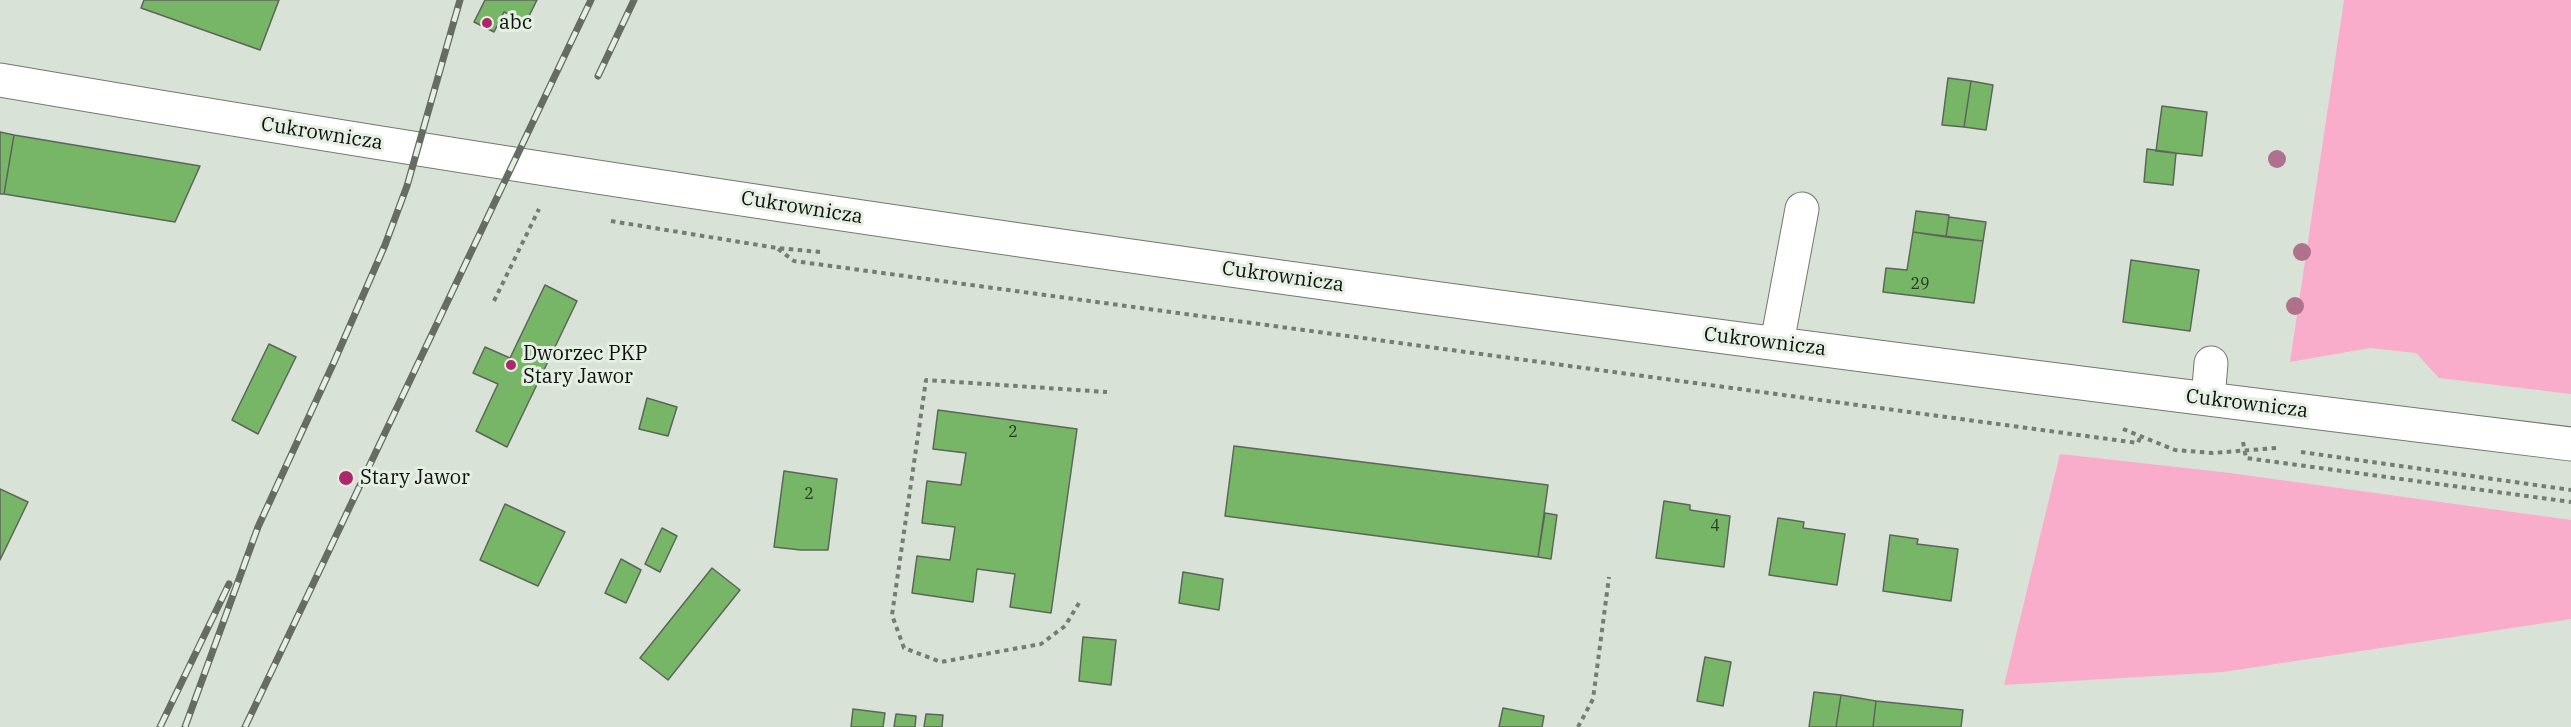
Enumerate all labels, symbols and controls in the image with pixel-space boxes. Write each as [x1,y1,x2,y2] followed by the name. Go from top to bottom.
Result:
[499,11,532,35] place label: abc
[480,16,494,30] marker: abc
[259,113,385,155] street label: Cukrownicza
[739,187,865,229] street label: Cukrownicza
[1220,257,1346,297] street label: Cukrownicza
[1910,274,1930,294] house number: 29
[1702,323,1828,361] street label: Cukrownicza
[523,342,647,389] place label: Dworzec PKP Stary Jawor
[504,358,518,372] marker: Dworzec PKP Stary Jawor
[2184,385,2310,423] street label: Cukrownicza
[1008,422,1018,442] house number: 2
[360,466,470,490] place label: Stary Jawor
[337,469,355,487] marker: Stary Jawor
[804,484,814,504] house number: 2
[1710,516,1720,536] house number: 4

